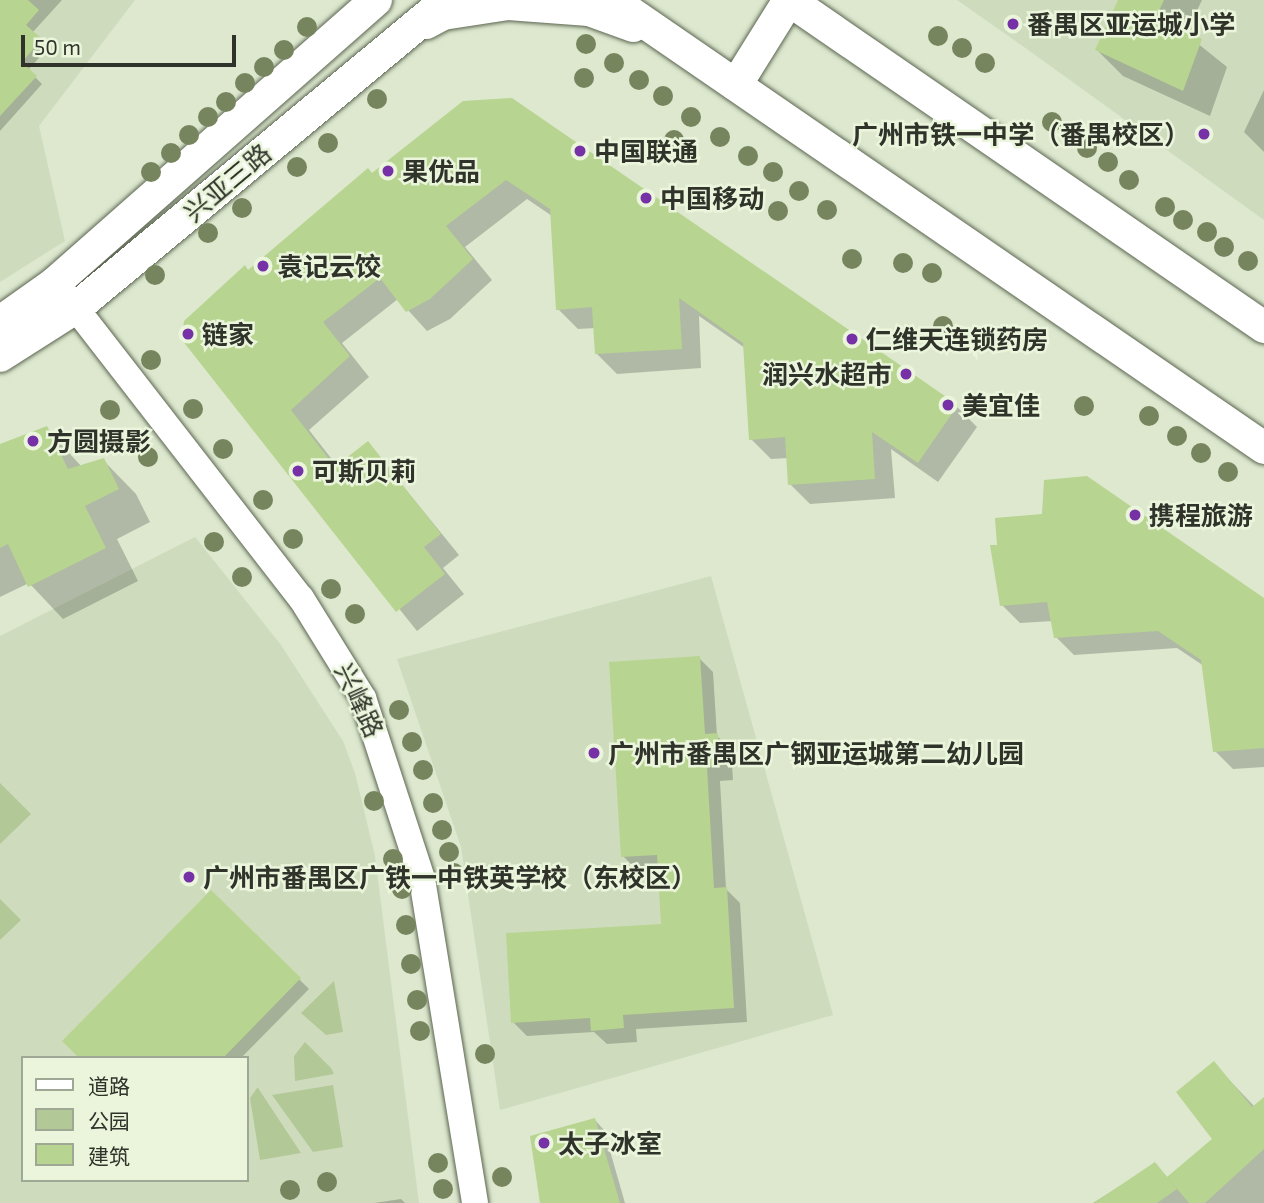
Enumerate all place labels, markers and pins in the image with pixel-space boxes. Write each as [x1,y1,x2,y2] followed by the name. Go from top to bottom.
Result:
[1027,8,1235,40] place label: 番禺区亚运城小学
[1005,16,1021,32] marker: 番禺区亚运城小学
[852,118,1190,150] place label: 广州市铁一中学（番禺校区）
[1196,126,1212,142] marker: 广州市铁一中学（番禺校区）
[594,135,698,167] place label: 中国联通
[572,143,588,159] marker: 中国联通
[402,155,480,187] place label: 果优品
[380,163,396,179] marker: 果优品
[660,182,764,214] place label: 中国移动
[638,190,654,206] marker: 中国移动
[277,250,381,282] place label: 袁记云饺
[255,258,271,274] marker: 袁记云饺
[202,318,254,350] place label: 链家
[866,323,1048,355] place label: 仁维天连锁药房
[180,326,196,342] marker: 链家
[844,331,860,347] marker: 仁维天连锁药房
[762,358,892,390] place label: 润兴水超市
[898,366,914,382] marker: 润兴水超市
[962,389,1040,421] place label: 美宜佳
[940,397,956,413] marker: 美宜佳
[47,425,151,457] place label: 方圆摄影
[25,433,41,449] marker: 方圆摄影
[312,455,416,487] place label: 可斯贝莉
[290,463,306,479] marker: 可斯贝莉
[1149,499,1253,531] place label: 携程旅游
[1127,507,1143,523] marker: 携程旅游
[608,737,1024,769] place label: 广州市番禺区广钢亚运城第二幼儿园
[586,745,602,761] marker: 广州市番禺区广钢亚运城第二幼儿园
[203,861,697,893] place label: 广州市番禺区广铁一中铁英学校（东校区）
[181,869,197,885] marker: 广州市番禺区广铁一中铁英学校（东校区）
[558,1127,662,1159] place label: 太子冰室
[536,1135,552,1151] marker: 太子冰室

